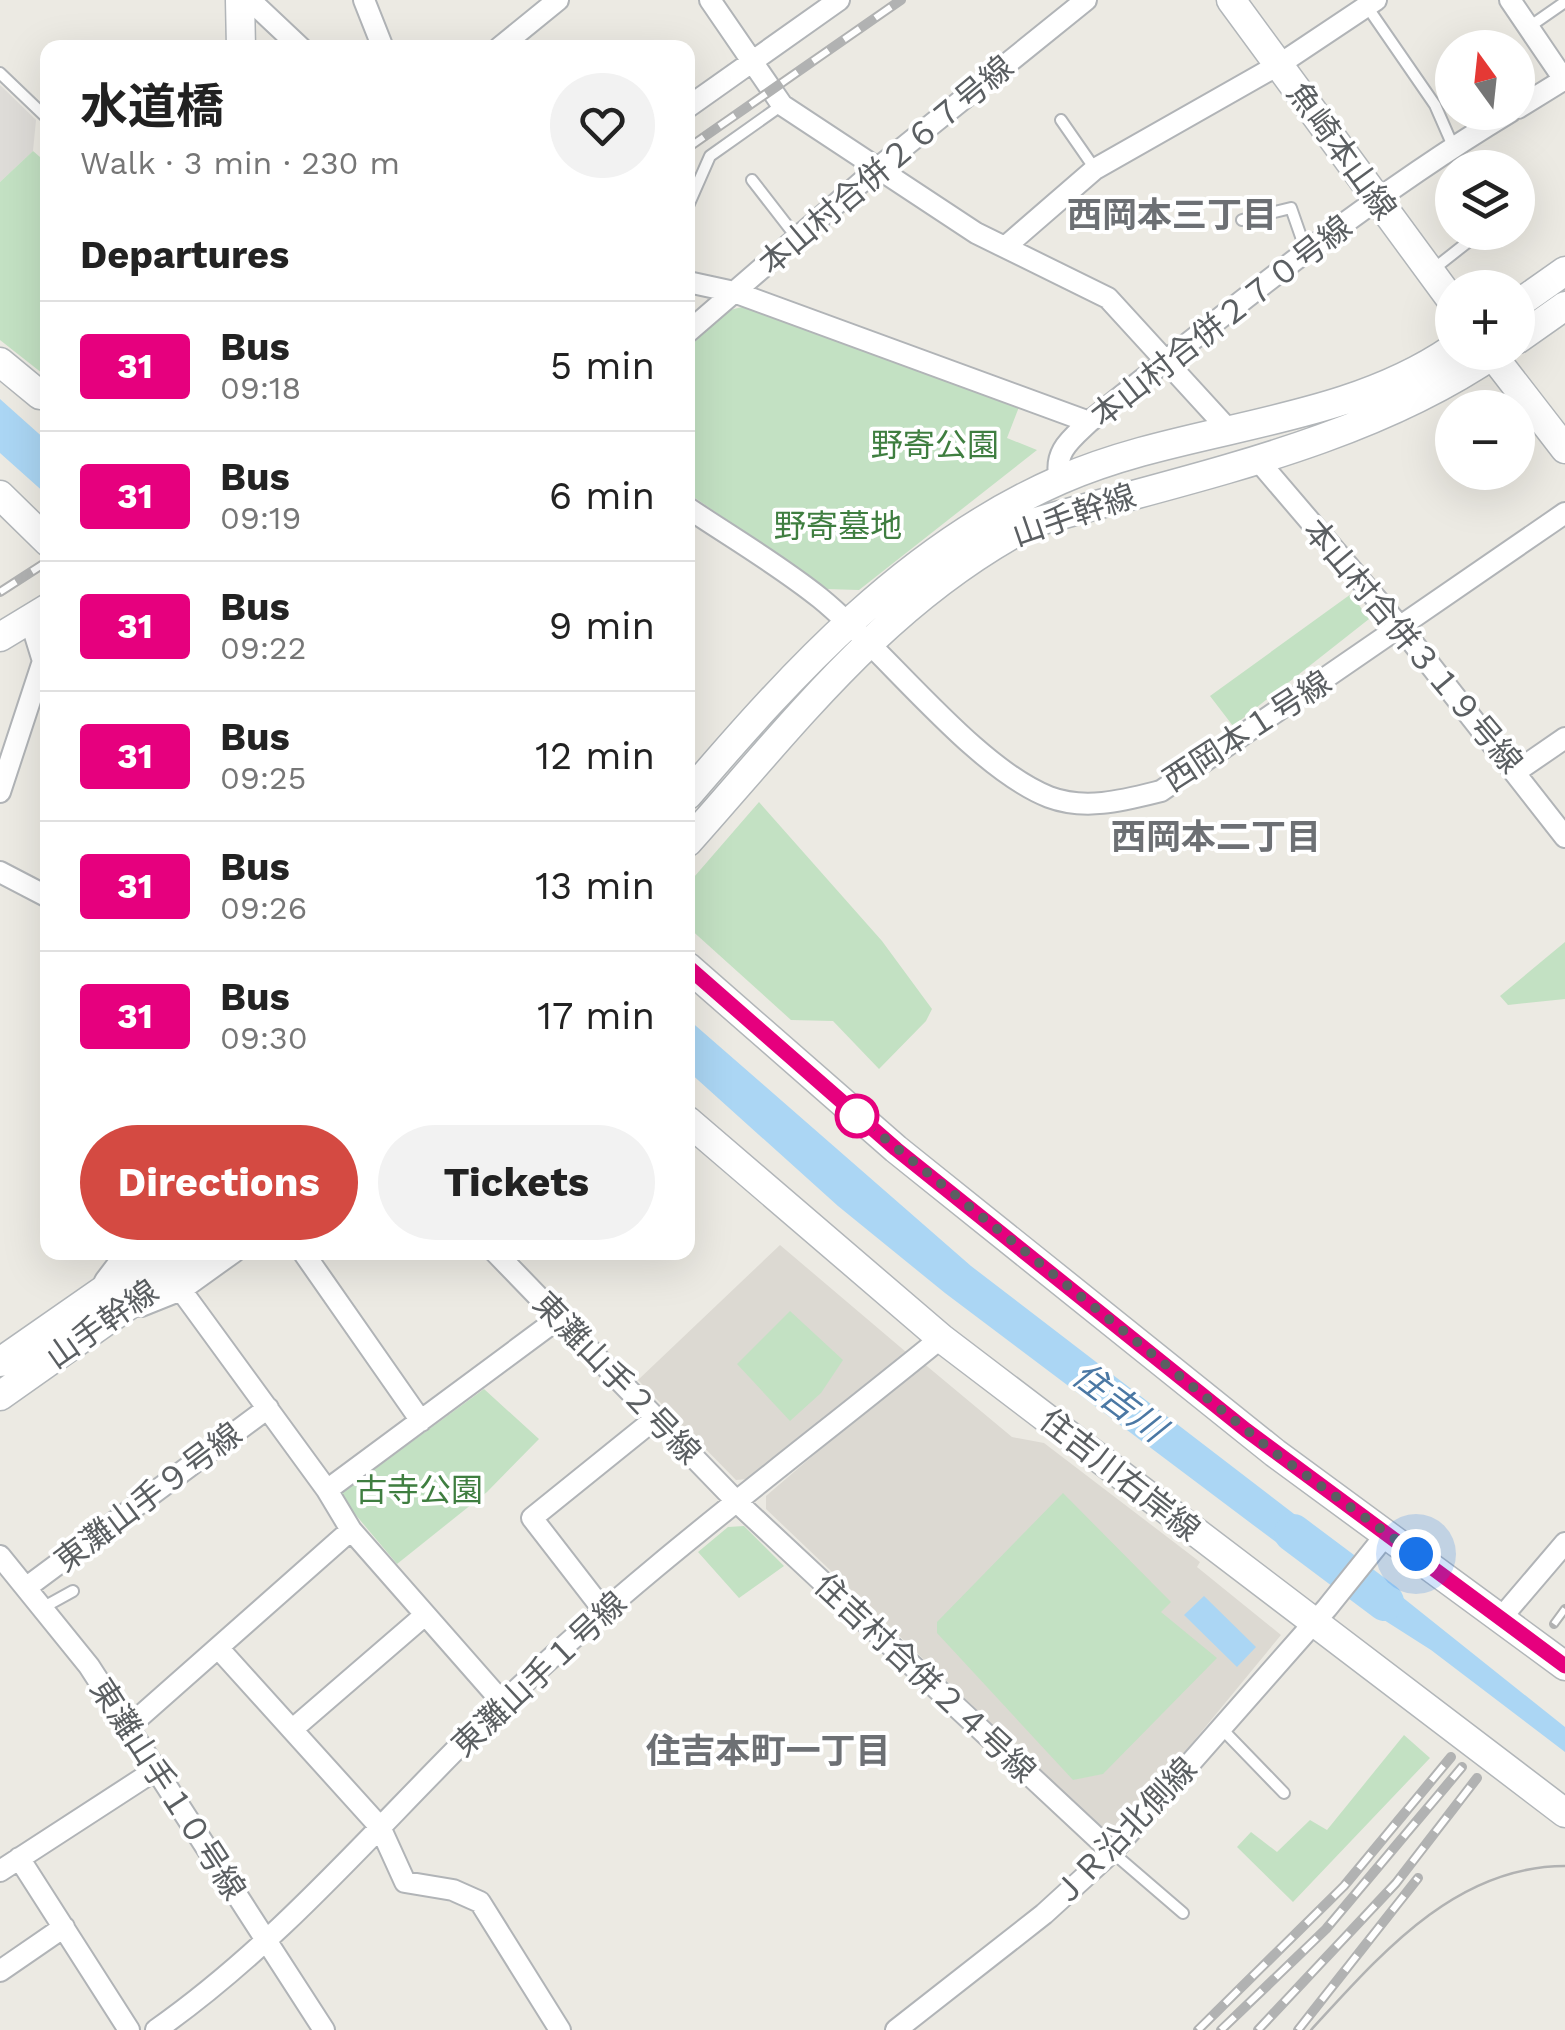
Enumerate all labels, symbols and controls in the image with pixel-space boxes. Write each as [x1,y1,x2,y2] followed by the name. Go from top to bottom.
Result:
[1435,30,1535,130] north arrow
[1435,30,1535,490] map controls
[751,48,1021,282] street label: 本山村合併２６７号線
[550,73,655,178] button: heart
[1280,75,1404,227] street label: 魚崎本山線
[80,78,224,135] text: 水道橋
[80,144,400,182] text: Walk · 3 min · 230 m
[1435,150,1535,250] button: layers
[1067,194,1277,236] district label: 西岡本三丁目
[1083,208,1359,434] street label: 本山村合併２７０号線
[80,233,289,277] text: Departures
[1435,270,1535,370] button: +
[220,325,290,369] text: Bus
[550,344,655,388] text: 5 min
[117,345,153,387] text: 31
[220,369,301,407] text: 09:18
[1435,390,1535,490] button: −
[871,426,999,464] park label: 野寄公園
[220,455,290,499] text: Bus
[549,474,655,518] text: 6 min
[117,475,153,517] text: 31
[1007,476,1141,554] street label: 山手幹線
[220,499,301,537] text: 09:19
[774,507,902,545] park label: 野寄墓地
[1296,511,1530,781] street label: 本山村合併３１９号線
[220,585,290,629] text: Bus
[549,604,655,648] text: 9 min
[117,605,153,647] text: 31
[220,629,306,667] text: 09:22
[1156,663,1338,799] street label: 西岡本１号線
[220,715,290,759] text: Bus
[535,734,655,778] text: 12 min
[117,735,153,777] text: 31
[220,759,306,797] text: 09:25
[1111,816,1321,858] district label: 西岡本二丁目
[220,845,290,889] text: Bus
[535,864,655,908] text: 13 min
[117,865,153,907] text: 31
[220,889,307,927] text: 09:26
[220,975,290,1019] text: Bus
[537,994,655,1038] text: 17 min
[117,995,153,1037] text: 31
[220,1019,308,1057] text: 09:30
[836,1095,878,1137] unlabelled marker
[80,1125,358,1240] button: Directions
[378,1125,655,1240] button: Tickets
[39,1272,165,1376] street label: 山手幹線
[526,1284,708,1472] street label: 東灘山手２号線
[1064,1354,1177,1453] water label: 住吉川
[1033,1401,1207,1549] street label: 住吉川右岸線
[47,1414,249,1580] street label: 東灘山手９号線
[355,1471,483,1509] park label: 古寺公園
[1391,1529,1441,1579] your location
[807,1566,1043,1790] street label: 住吉村合併２４号線
[444,1584,634,1764] street label: 東灘山手１号線
[82,1671,254,1907] street label: 東灘山手１０号線
[645,1730,891,1772] district label: 住吉本町一丁目
[1044,1750,1204,1914] street label: ＪＲ沿北側線

